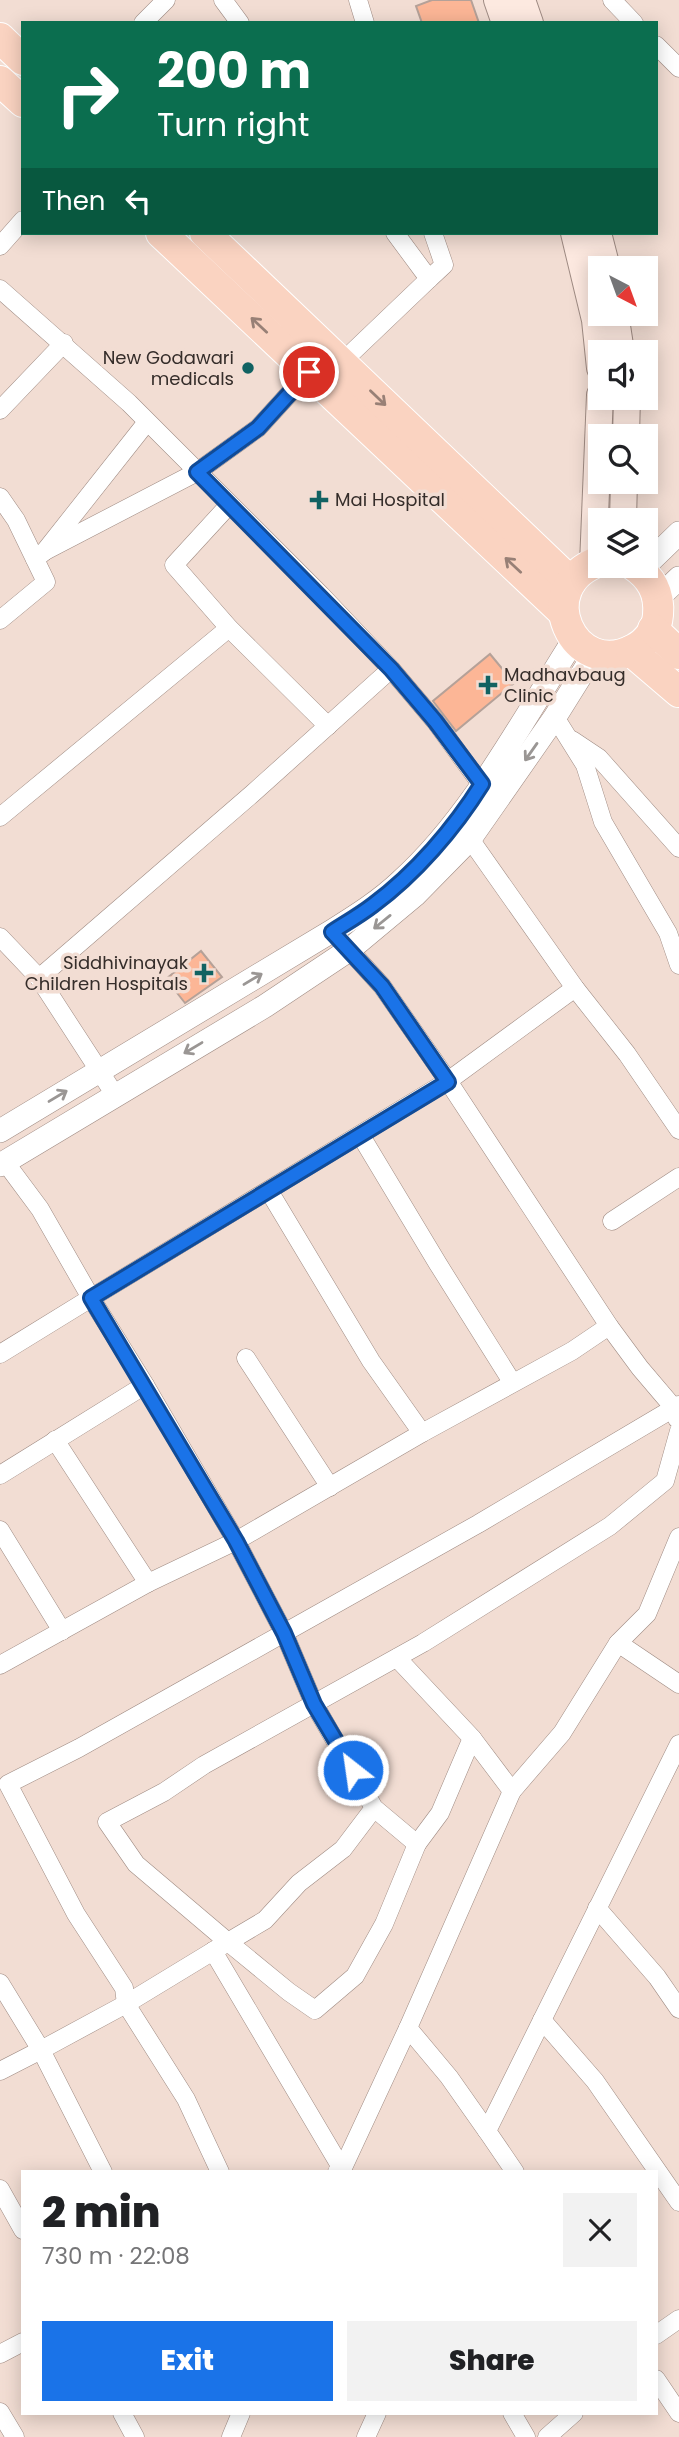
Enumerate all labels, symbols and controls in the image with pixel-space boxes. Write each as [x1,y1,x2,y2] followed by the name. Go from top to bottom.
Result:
[157,37,311,105] text: 200 m
[42,49,133,140] icon: right
[157,102,309,147] text: Turn right
[119,182,157,220] icon: left
[42,183,105,219] text: Then
[588,256,658,326] north arrow
[588,256,658,578] map controls
[251,316,268,333] one-way arrow
[588,340,658,410] button: sound
[279,342,339,402] pin
[103,345,234,391] place label: New Godawari medicals
[290,353,328,391] icon: arrive
[240,360,256,376] marker: New Godawari medicals
[369,390,386,407] one-way arrow
[588,424,658,494] button: search
[335,487,445,512] place label: Mai Hospital
[309,490,329,510] marker: Mai Hospital
[588,508,658,578] button: layers
[504,557,522,573] one-way arrow
[504,662,626,708] place label: Madhavbaug Clinic
[478,675,498,695] marker: Madhavbaug Clinic
[524,742,538,761] one-way arrow
[374,914,392,930] one-way arrow
[25,950,189,996] place label: Siddhivinayak Children Hospitals
[194,963,214,983] marker: Siddhivinayak Children Hospitals
[243,971,263,985] one-way arrow
[184,1041,204,1055] one-way arrow
[48,1088,68,1102] one-way arrow
[316,1733,390,1807] position arrow
[42,2183,160,2242] text: 2 min
[563,2193,637,2267] button: close
[42,2240,190,2272] text: 730 m · 22:08
[42,2321,333,2401] button: Exit
[347,2321,637,2401] button: Share

